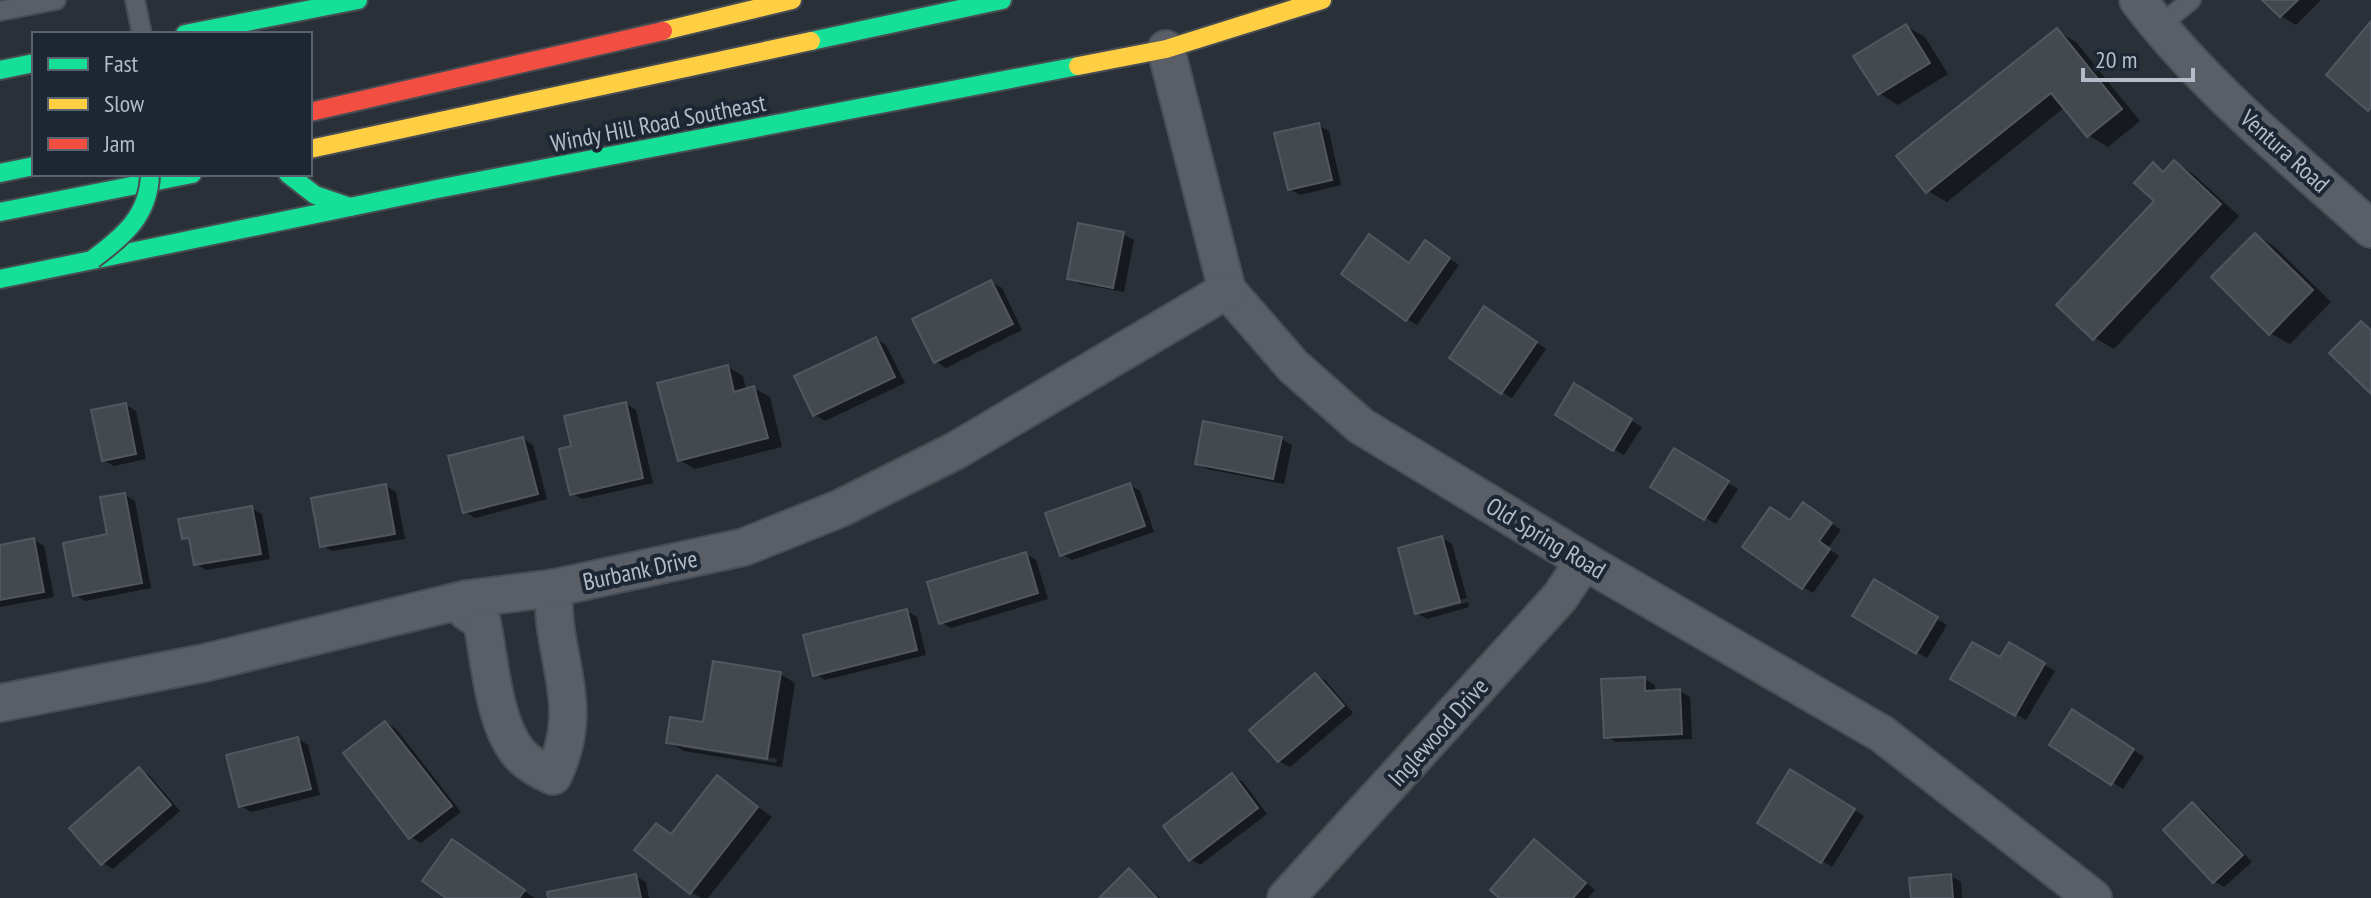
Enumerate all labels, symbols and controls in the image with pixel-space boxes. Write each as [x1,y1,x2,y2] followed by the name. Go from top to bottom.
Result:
[32,32,312,176] legend
[2083,32,2193,82] scale bar
[2095,44,2137,75] text: 20 m
[104,48,139,79] text: Fast
[548,87,769,159] street label: Windy Hill Road Southeast
[104,88,145,119] text: Slow
[2233,102,2336,199] street label: Ventura Road
[103,128,135,159] text: Jam
[1481,490,1611,586] street label: Old Spring Road
[580,543,700,597] street label: Burbank Drive
[1381,671,1495,793] street label: Inglewood Drive

